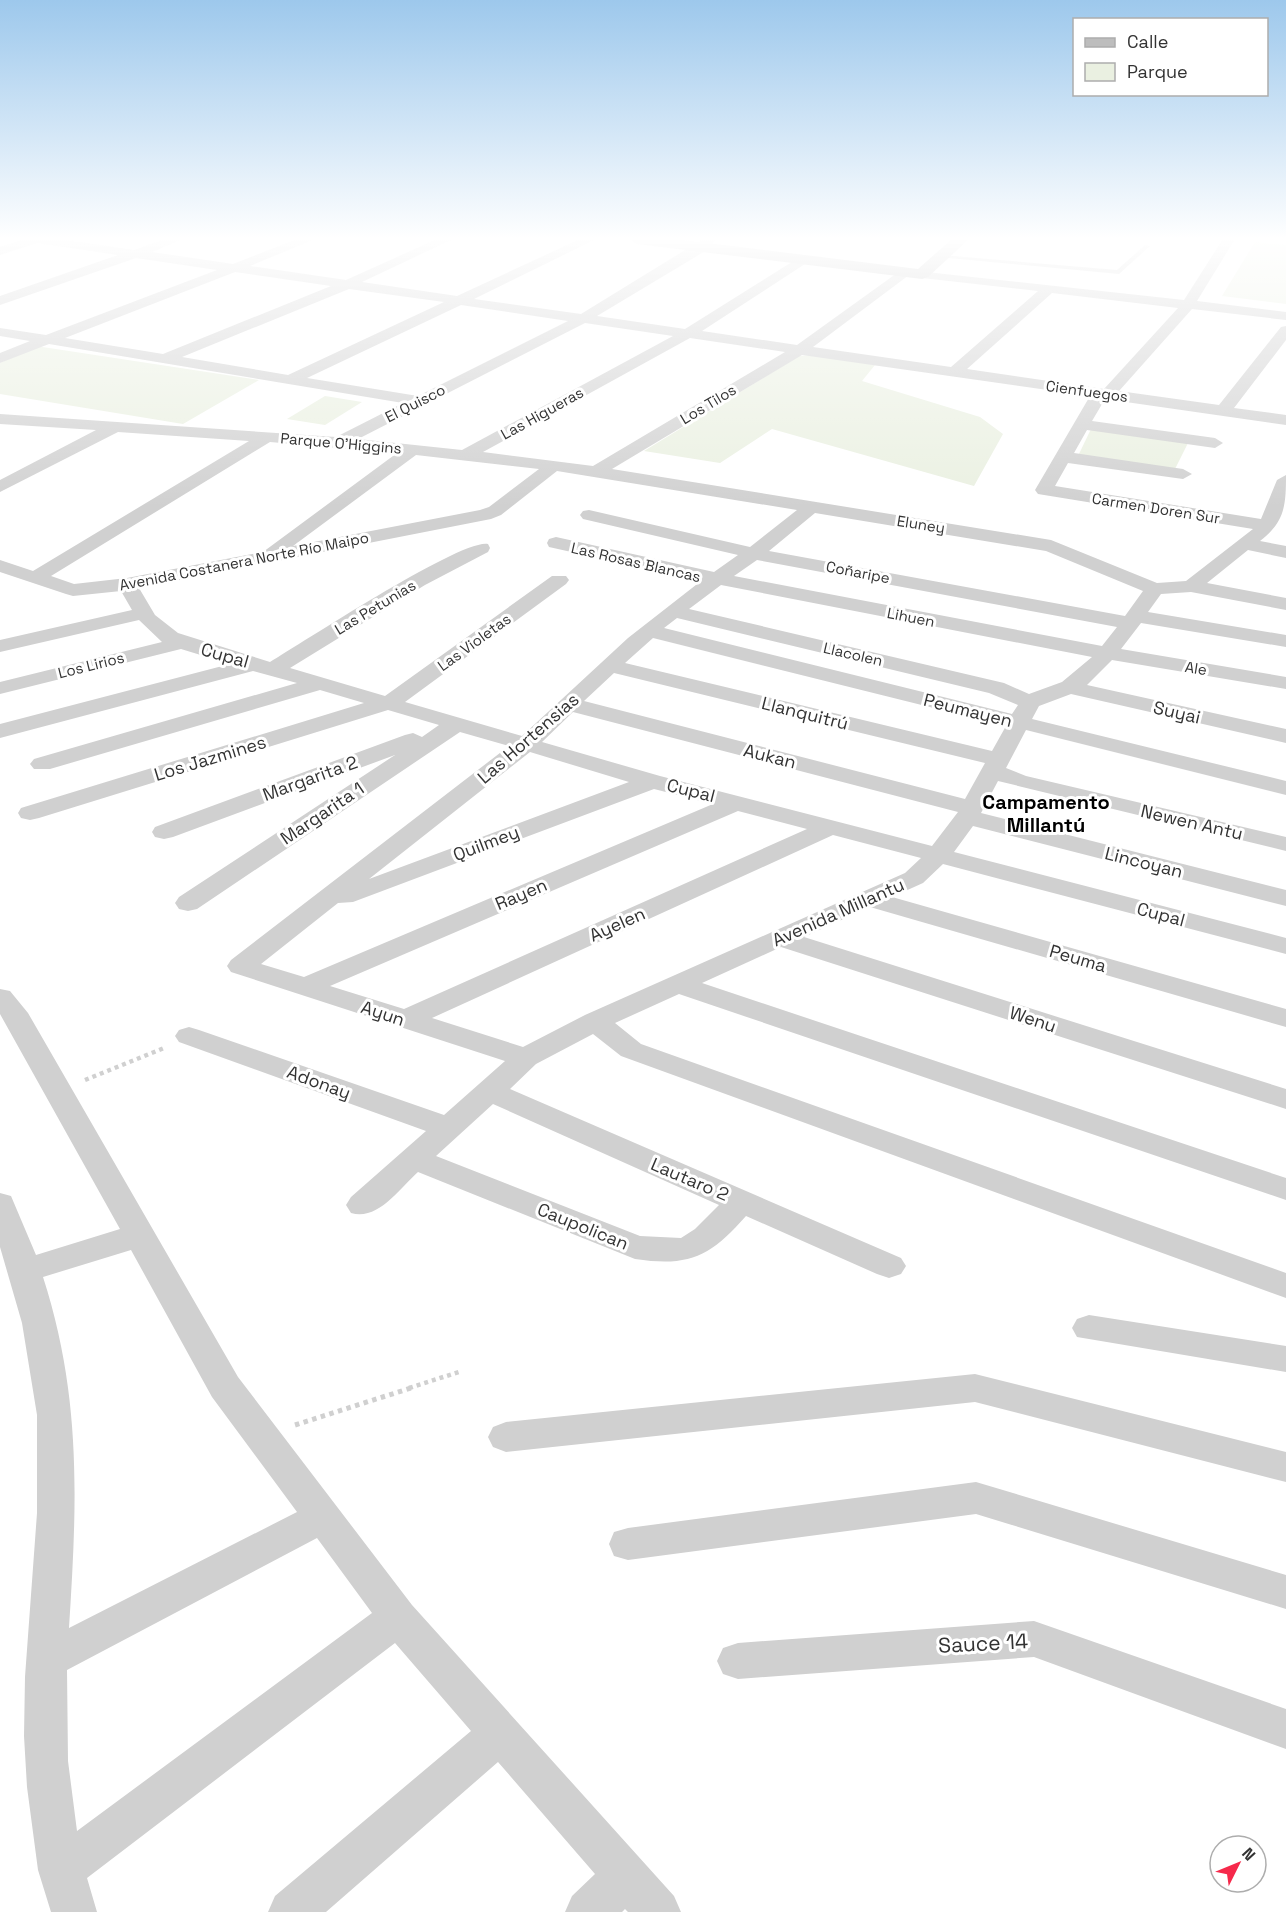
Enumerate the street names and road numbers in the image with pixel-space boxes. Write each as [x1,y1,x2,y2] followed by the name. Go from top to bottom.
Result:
[1045,376,1129,406] street label: Cienfuegos
[382,380,448,426] street label: El Quisco
[677,380,740,428] street label: Los Tilos
[497,382,587,444] street label: Las Higueras
[280,428,403,458] street label: Parque O'Higgins
[1091,489,1222,528] street label: Carmen Doren Sur
[896,511,946,537] street label: Eluney
[118,527,370,595] street label: Avenida Costanera Norte Río Maipo
[569,538,703,586] street label: Las Rosas Blancas
[824,557,892,588] street label: Coñaripe
[331,575,419,639] street label: Las Petunias
[886,603,936,631] street label: Lihuen
[434,609,514,675] street label: Las Violetas
[198,637,252,673] street label: Cupal
[821,638,885,670] street label: Llacolen
[56,648,126,682] street label: Los Lirios
[1184,657,1208,679] street label: Ale
[472,688,584,788] street label: Las Hortensias
[921,688,1015,732] street label: Peumayen
[759,691,851,735] street label: Llanquitrú
[1151,695,1203,729] street label: Suyai
[151,730,269,786] street label: Los Jazmines
[741,738,799,774] street label: Aukan
[259,750,361,806] street label: Margarita 2
[664,773,718,807] street label: Cupal
[276,777,368,849] street label: Margarita 1
[1139,799,1245,845] street label: Newen Antu
[450,820,522,866] street label: Quilmey
[1103,841,1185,883] street label: Lincoyan
[492,873,550,915] street label: Rayen
[768,873,908,951] street label: Avenida Millantu
[1134,897,1188,931] street label: Cupal
[585,901,649,947] street label: Ayelen
[1047,939,1109,977] street label: Peuma
[358,995,408,1031] street label: Ayun
[1007,1001,1059,1037] street label: Wenu
[284,1060,354,1104] street label: Adonay
[647,1152,733,1206] street label: Lautaro 2
[534,1197,632,1255] street label: Caupolican
[937,1627,1029,1659] street label: Sauce 14

